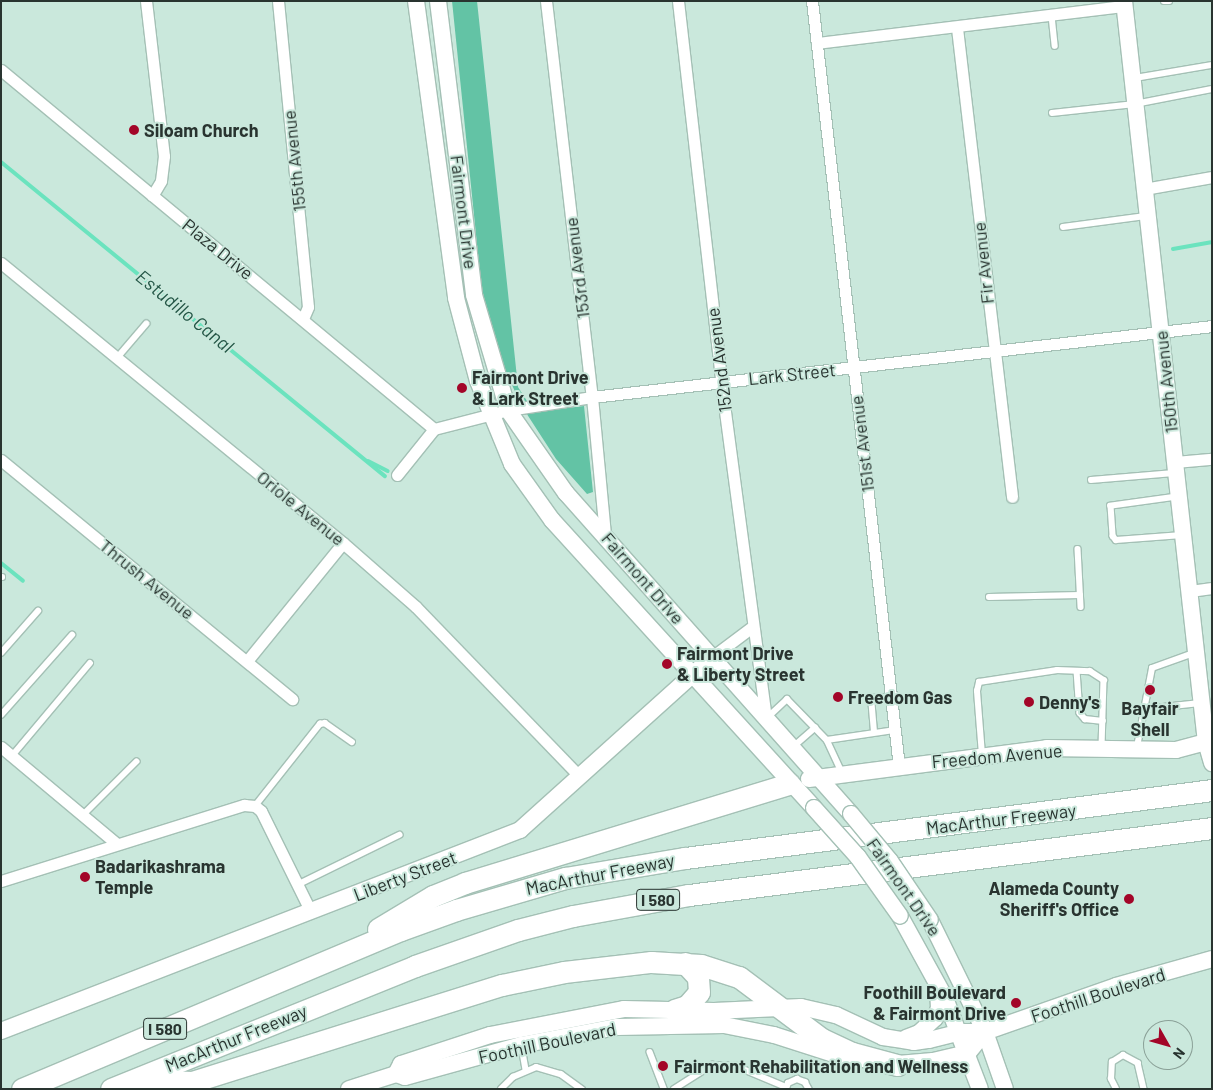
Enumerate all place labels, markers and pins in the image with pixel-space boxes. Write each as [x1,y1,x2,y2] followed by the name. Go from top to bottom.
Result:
[144,119,259,141] place label: Siloam Church
[128,124,140,136] marker: Siloam Church
[472,367,589,409] place label: Fairmont Drive & Lark Street
[456,382,468,394] marker: Fairmont Drive & Lark Street
[677,643,805,686] place label: Fairmont Drive & Liberty Street
[661,658,673,670] marker: Fairmont Drive & Liberty Street
[1144,684,1156,696] marker: Bayfair Shell
[848,686,952,708] place label: Freedom Gas
[832,691,844,703] marker: Freedom Gas
[1039,691,1100,713] place label: Denny's
[1023,696,1035,708] marker: Denny's
[1121,698,1179,741] place label: Bayfair Shell
[95,856,225,899] place label: Badarikashrama Temple
[79,871,91,883] marker: Badarikashrama Temple
[988,878,1119,921] place label: Alameda County Sheriff's Office
[1123,893,1135,905] marker: Alameda County Sheriff's Office
[864,982,1006,1024] place label: Foothill Boulevard & Fairmont Drive
[1010,997,1022,1009] marker: Foothill Boulevard & Fairmont Drive
[674,1055,968,1077] place label: Fairmont Rehabilitation and Wellness
[656,1059,670,1073] marker: Fairmont Rehabilitation and Wellness

